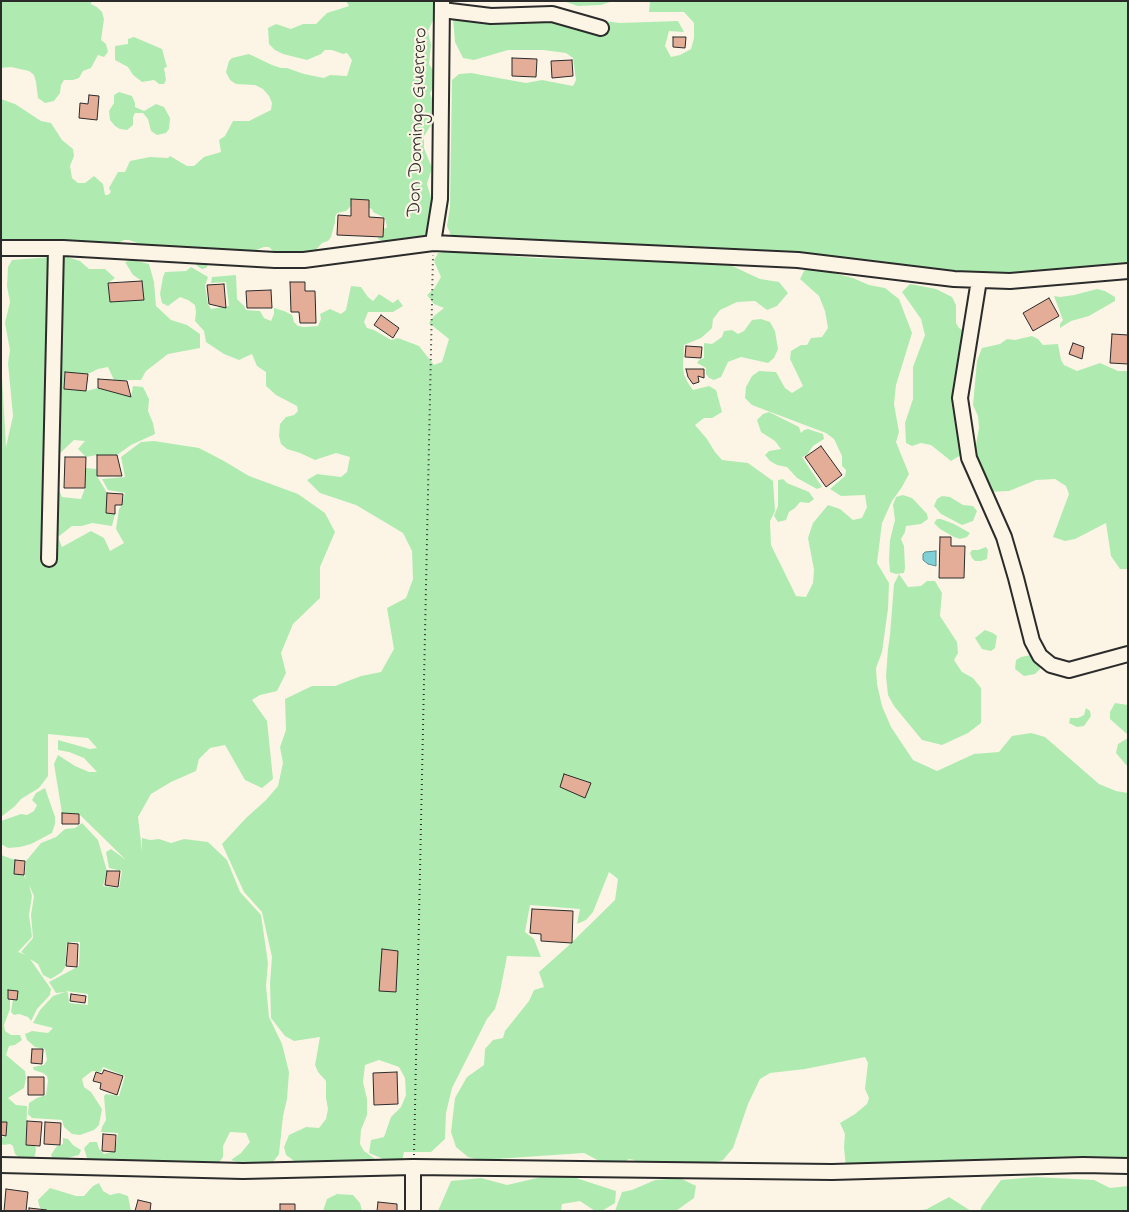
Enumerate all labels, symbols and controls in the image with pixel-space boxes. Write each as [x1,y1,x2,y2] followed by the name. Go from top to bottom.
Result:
[404,27,434,217] street label: Don Domingo Guerrero

